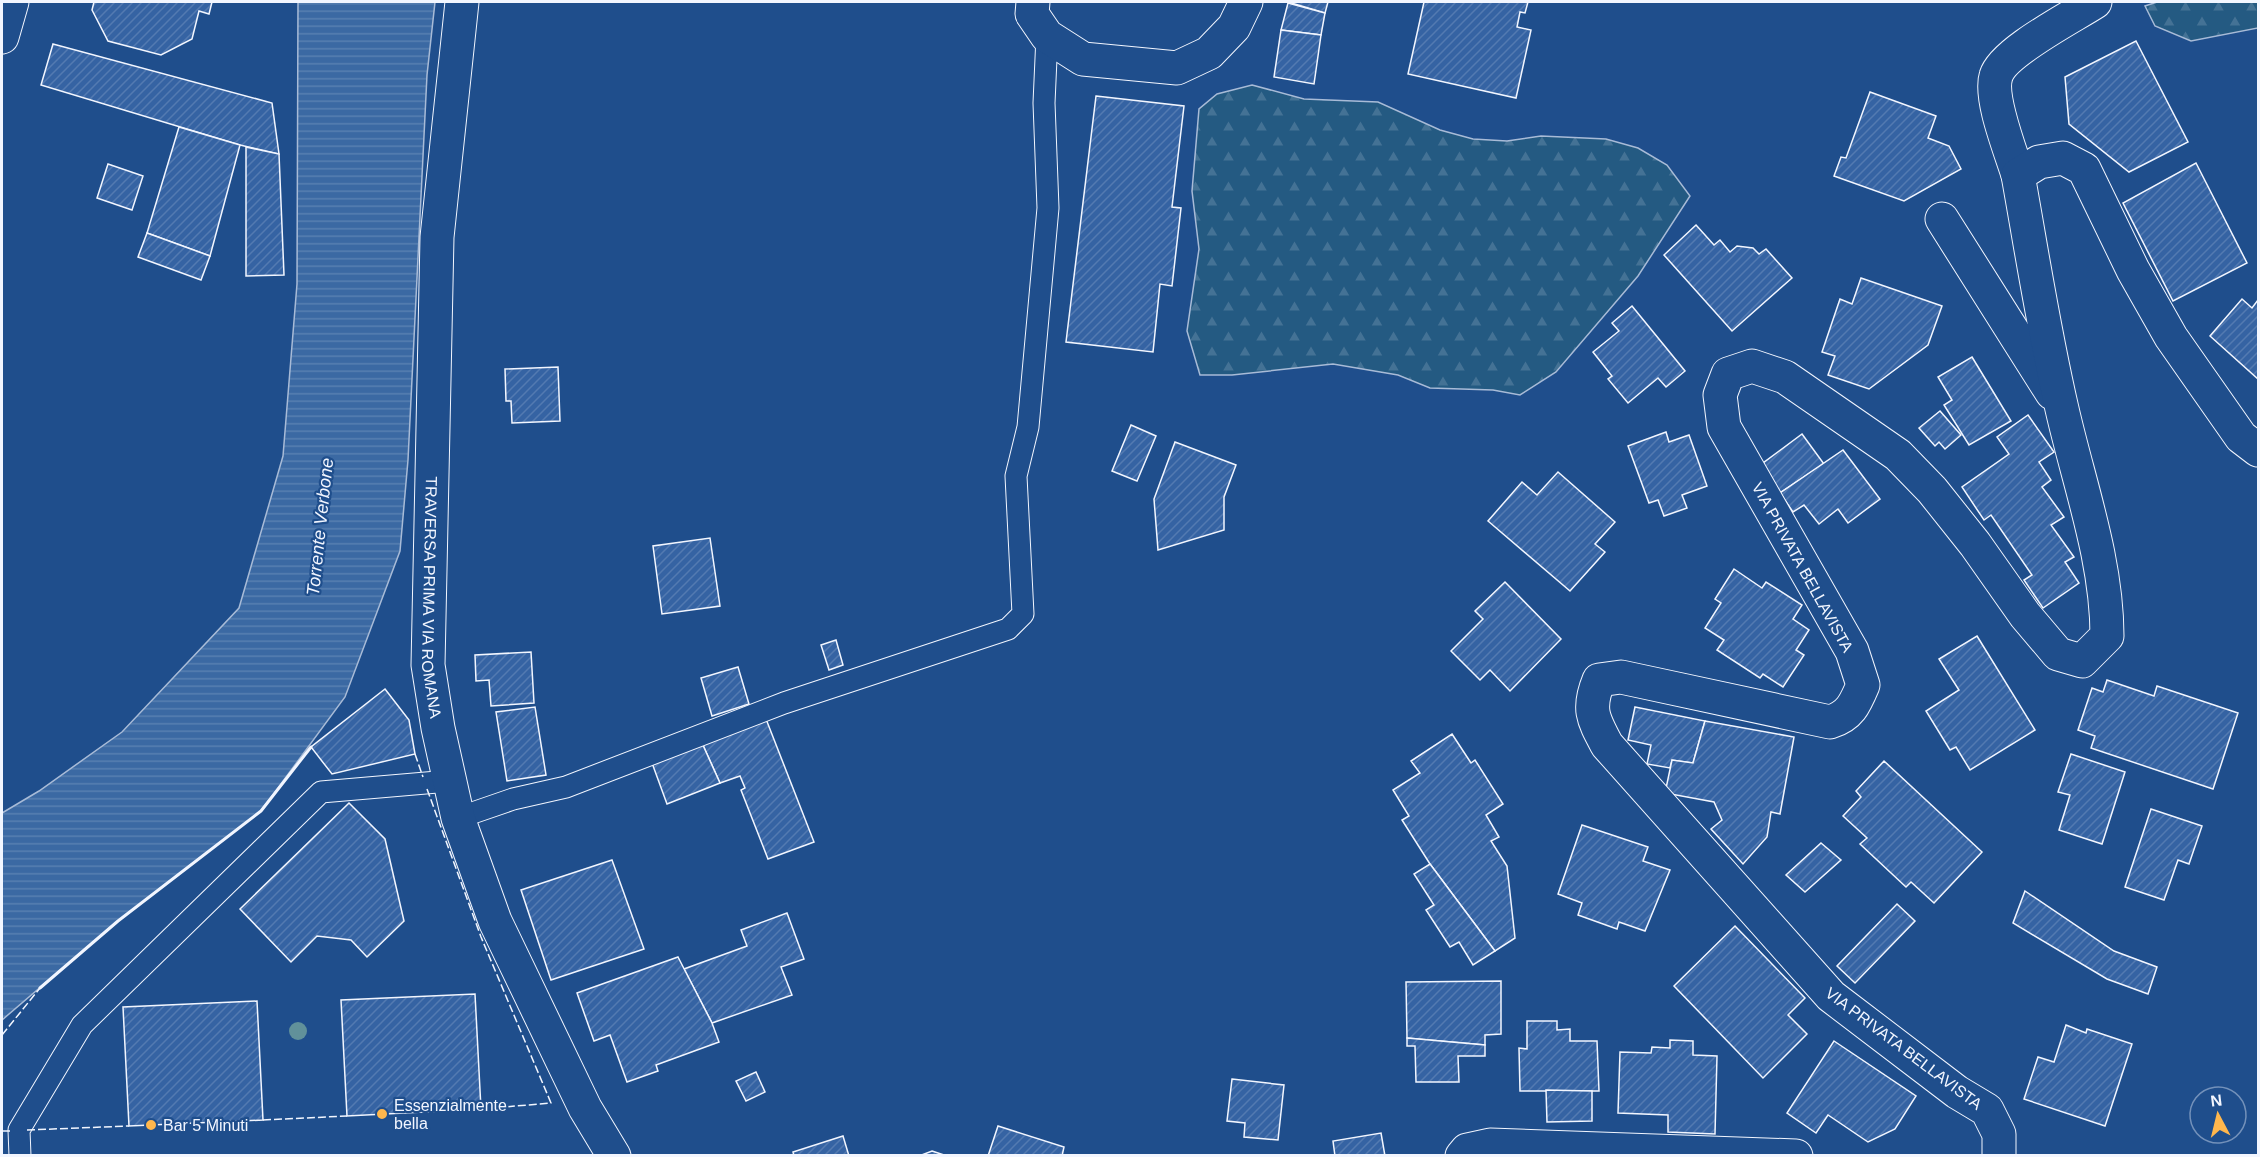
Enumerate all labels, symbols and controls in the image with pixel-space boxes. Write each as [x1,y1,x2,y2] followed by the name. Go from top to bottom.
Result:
[303,457,337,597] water label: Torrente Verbone
[418,476,444,720] street label: TRAVERSA PRIMA VIA ROMANA
[1749,479,1857,655] street label: VIA PRIVATA BELLAVISTA
[1822,984,1986,1113] street label: VIA PRIVATA BELLAVISTA
[2188,1085,2248,1145] north arrow
[2209,1091,2223,1110] text: N
[394,1097,507,1132] place label: Essenzialmente bella
[375,1107,389,1121] marker: Essenzialmente bella
[163,1117,248,1134] place label: Bar 5 Minuti
[144,1118,158,1132] marker: Bar 5 Minuti

